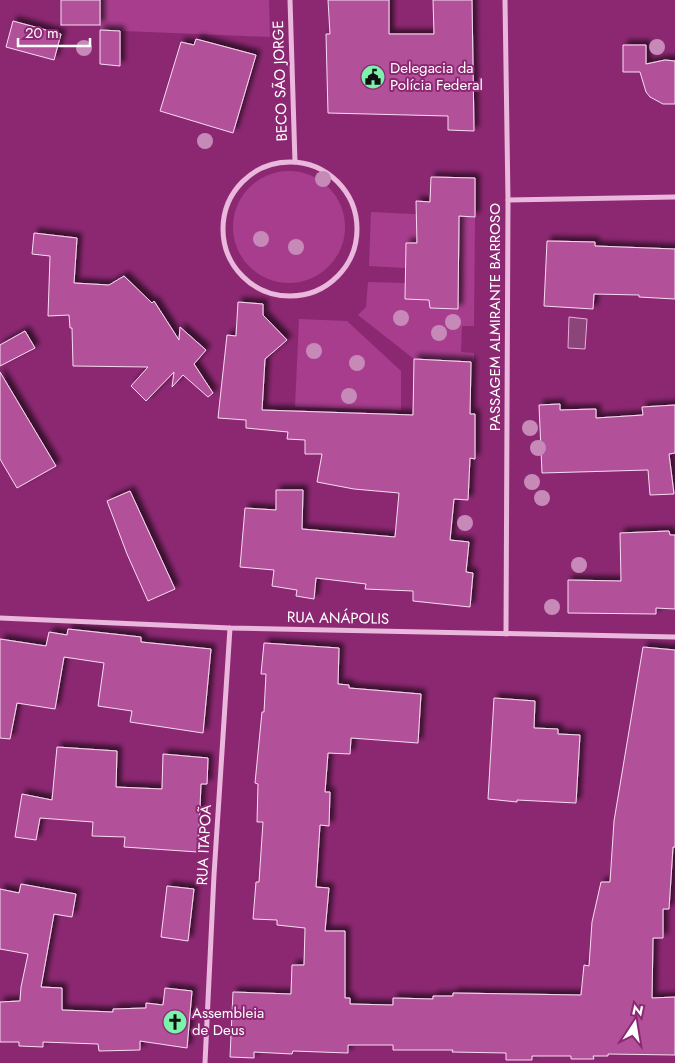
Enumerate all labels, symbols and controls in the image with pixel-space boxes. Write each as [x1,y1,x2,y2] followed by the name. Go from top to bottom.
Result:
[18,15,90,47] scale bar
[267,20,293,142] street label: BECO SÃO JORGE
[25,22,59,44] text: 20 m
[390,57,483,96] place label: Delegacia da Polícia Federal
[360,64,386,90] public building icon: Delegacia da Polícia Federal
[484,203,506,431] street label: PASSAGEM ALMIRANTE BARROSO
[287,606,389,630] street label: RUA ANÁPOLIS
[191,804,217,886] street label: RUA ITAPOÃ
[610,998,660,1048] north arrow
[630,999,645,1021] text: N
[192,1002,264,1041] place label: Assembleia de Deus
[162,1009,188,1035] church icon: Assembleia de Deus

